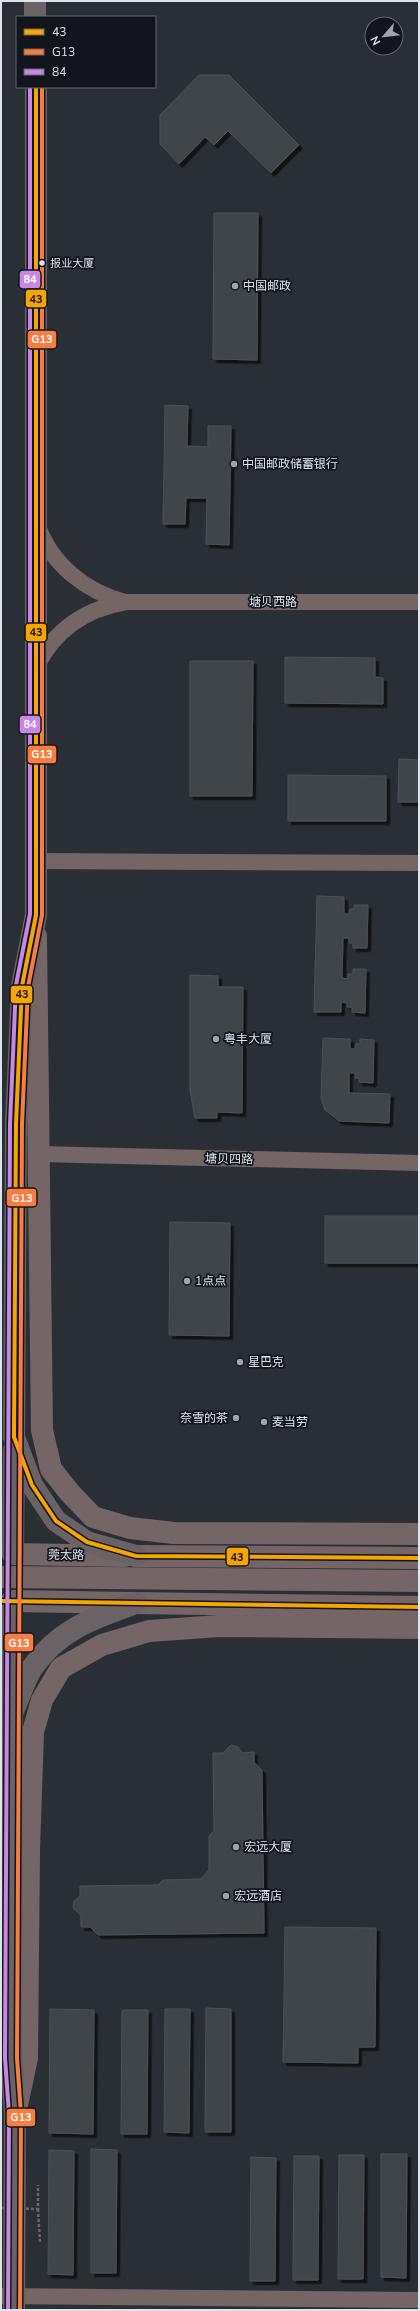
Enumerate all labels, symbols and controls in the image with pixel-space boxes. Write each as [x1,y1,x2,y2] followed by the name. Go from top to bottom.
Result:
[16,16,156,88] legend
[364,16,404,56] north arrow
[52,24,66,40] text: 43
[367,33,384,48] text: N
[52,44,75,60] text: G13
[52,64,66,80] text: 84
[50,256,94,271] place label: 报业大厦
[37,258,47,268] marker: 报业大厦
[19,270,41,289] line badge: 84
[23,272,37,287] text: 84
[243,278,291,294] place label: 中国邮政
[230,281,240,291] marker: 中国邮政
[25,289,47,308] line badge: 43
[29,292,43,307] text: 43
[27,330,57,349] line badge: G13
[31,332,53,347] text: G13
[242,456,338,472] place label: 中国邮政储蓄银行
[229,459,239,469] marker: 中国邮政储蓄银行
[249,594,297,610] street label: 塘贝西路
[25,623,47,642] line badge: 43
[29,625,43,640] text: 43
[19,715,41,734] line badge: 84
[23,717,37,732] text: 84
[27,745,57,764] line badge: G13
[31,747,53,762] text: G13
[10,985,33,1004] line badge: 43
[15,987,29,1002] text: 43
[224,1031,272,1047] place label: 粤丰大厦
[211,1034,221,1044] marker: 粤丰大厦
[205,1151,253,1167] street label: 塘贝四路
[6,1188,37,1207] line badge: G13
[11,1191,33,1206] text: G13
[195,1273,226,1289] place label: 1点点
[182,1276,192,1286] marker: 1点点
[248,1354,284,1370] place label: 星巴克
[235,1357,245,1367] marker: 星巴克
[180,1410,228,1426] place label: 奈雪的茶
[231,1413,241,1423] marker: 奈雪的茶
[272,1414,308,1430] place label: 麦当劳
[259,1417,269,1427] marker: 麦当劳
[48,1547,84,1563] street label: 莞太路
[226,1547,249,1566] line badge: 43
[230,1550,244,1565] text: 43
[4,1633,34,1652] line badge: G13
[8,1636,30,1651] text: G13
[244,1839,292,1855] place label: 宏远大厦
[231,1842,241,1852] marker: 宏远大厦
[234,1888,282,1904] place label: 宏远酒店
[221,1891,231,1901] marker: 宏远酒店
[6,2108,36,2127] line badge: G13
[10,2110,32,2125] text: G13

